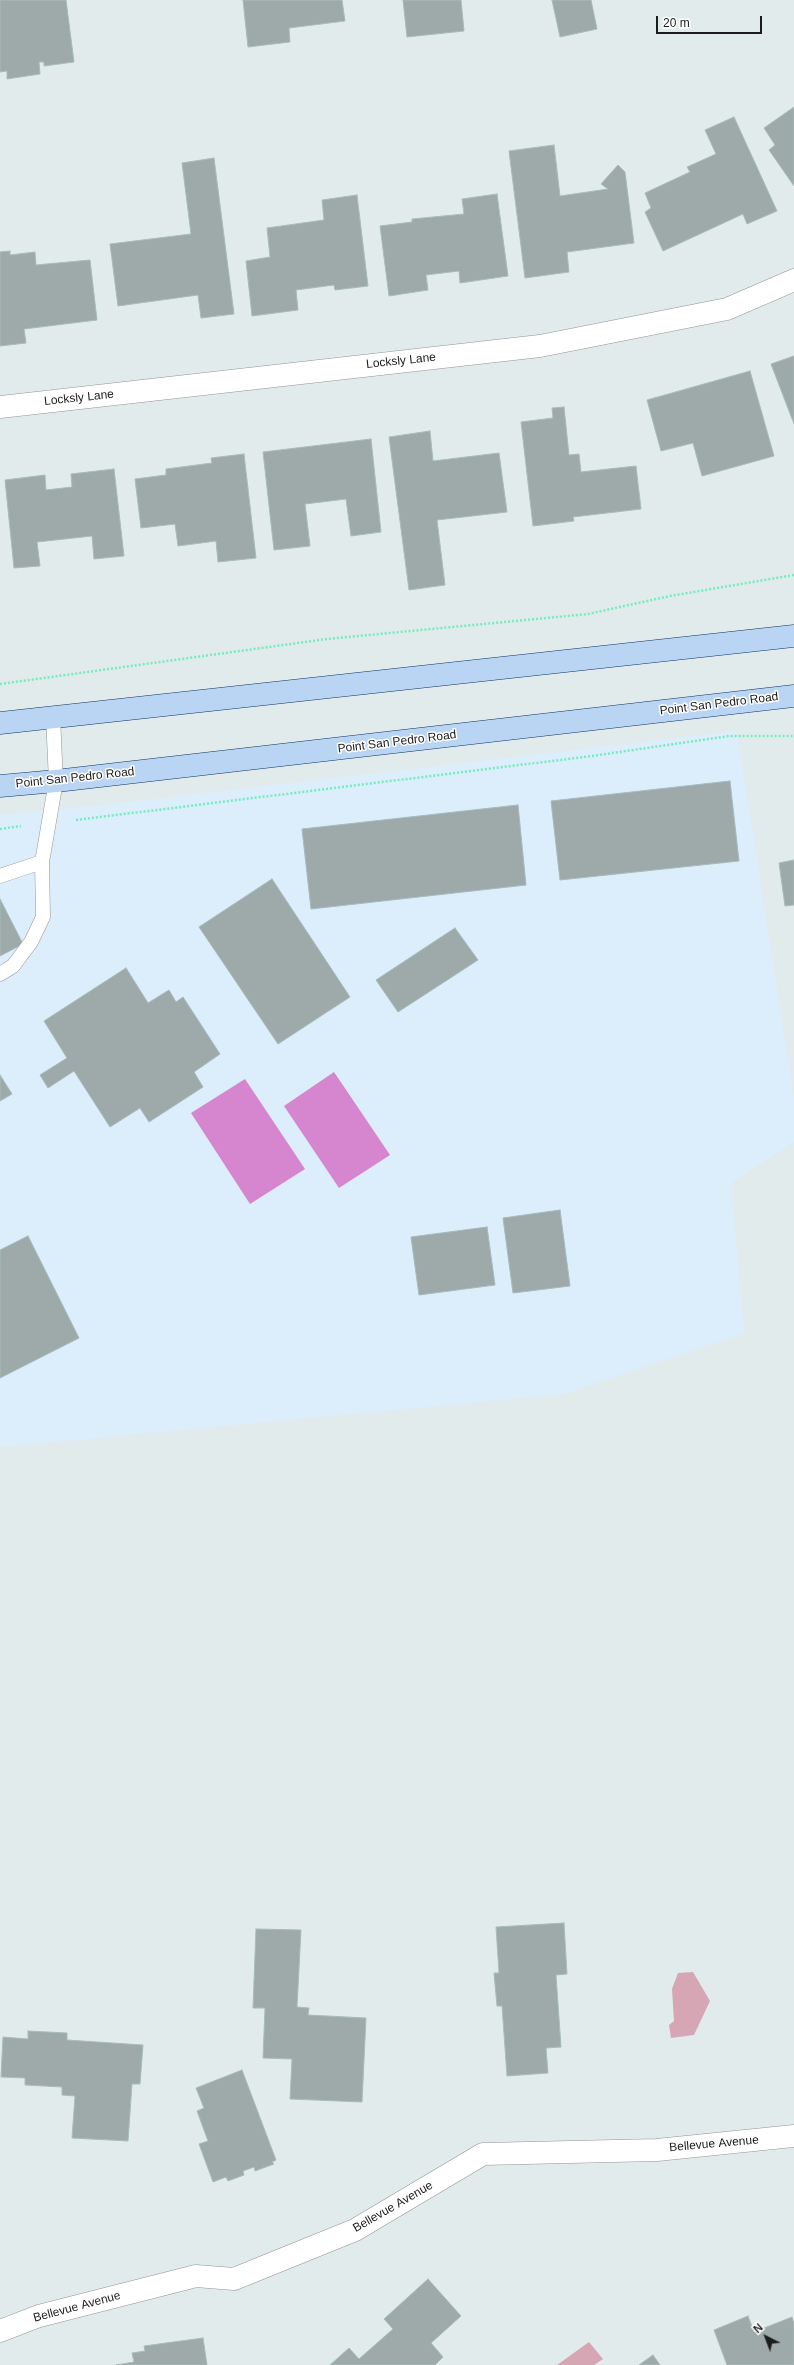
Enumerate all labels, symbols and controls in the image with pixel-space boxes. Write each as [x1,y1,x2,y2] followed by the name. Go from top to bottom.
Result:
[658,8,764,34] scale bar
[663,16,690,30] text: 20 m
[365,350,437,372] street label: Locksly Lane
[43,387,115,409] street label: Locksly Lane
[659,690,779,718] street label: Point San Pedro Road
[337,728,457,756] street label: Point San Pedro Road
[15,765,135,791] street label: Point San Pedro Road
[669,2133,759,2155] street label: Bellevue Avenue
[350,2178,436,2236] street label: Bellevue Avenue
[32,2288,122,2326] street label: Bellevue Avenue
[746,2317,786,2357] north arrow
[751,2321,765,2335] text: N

